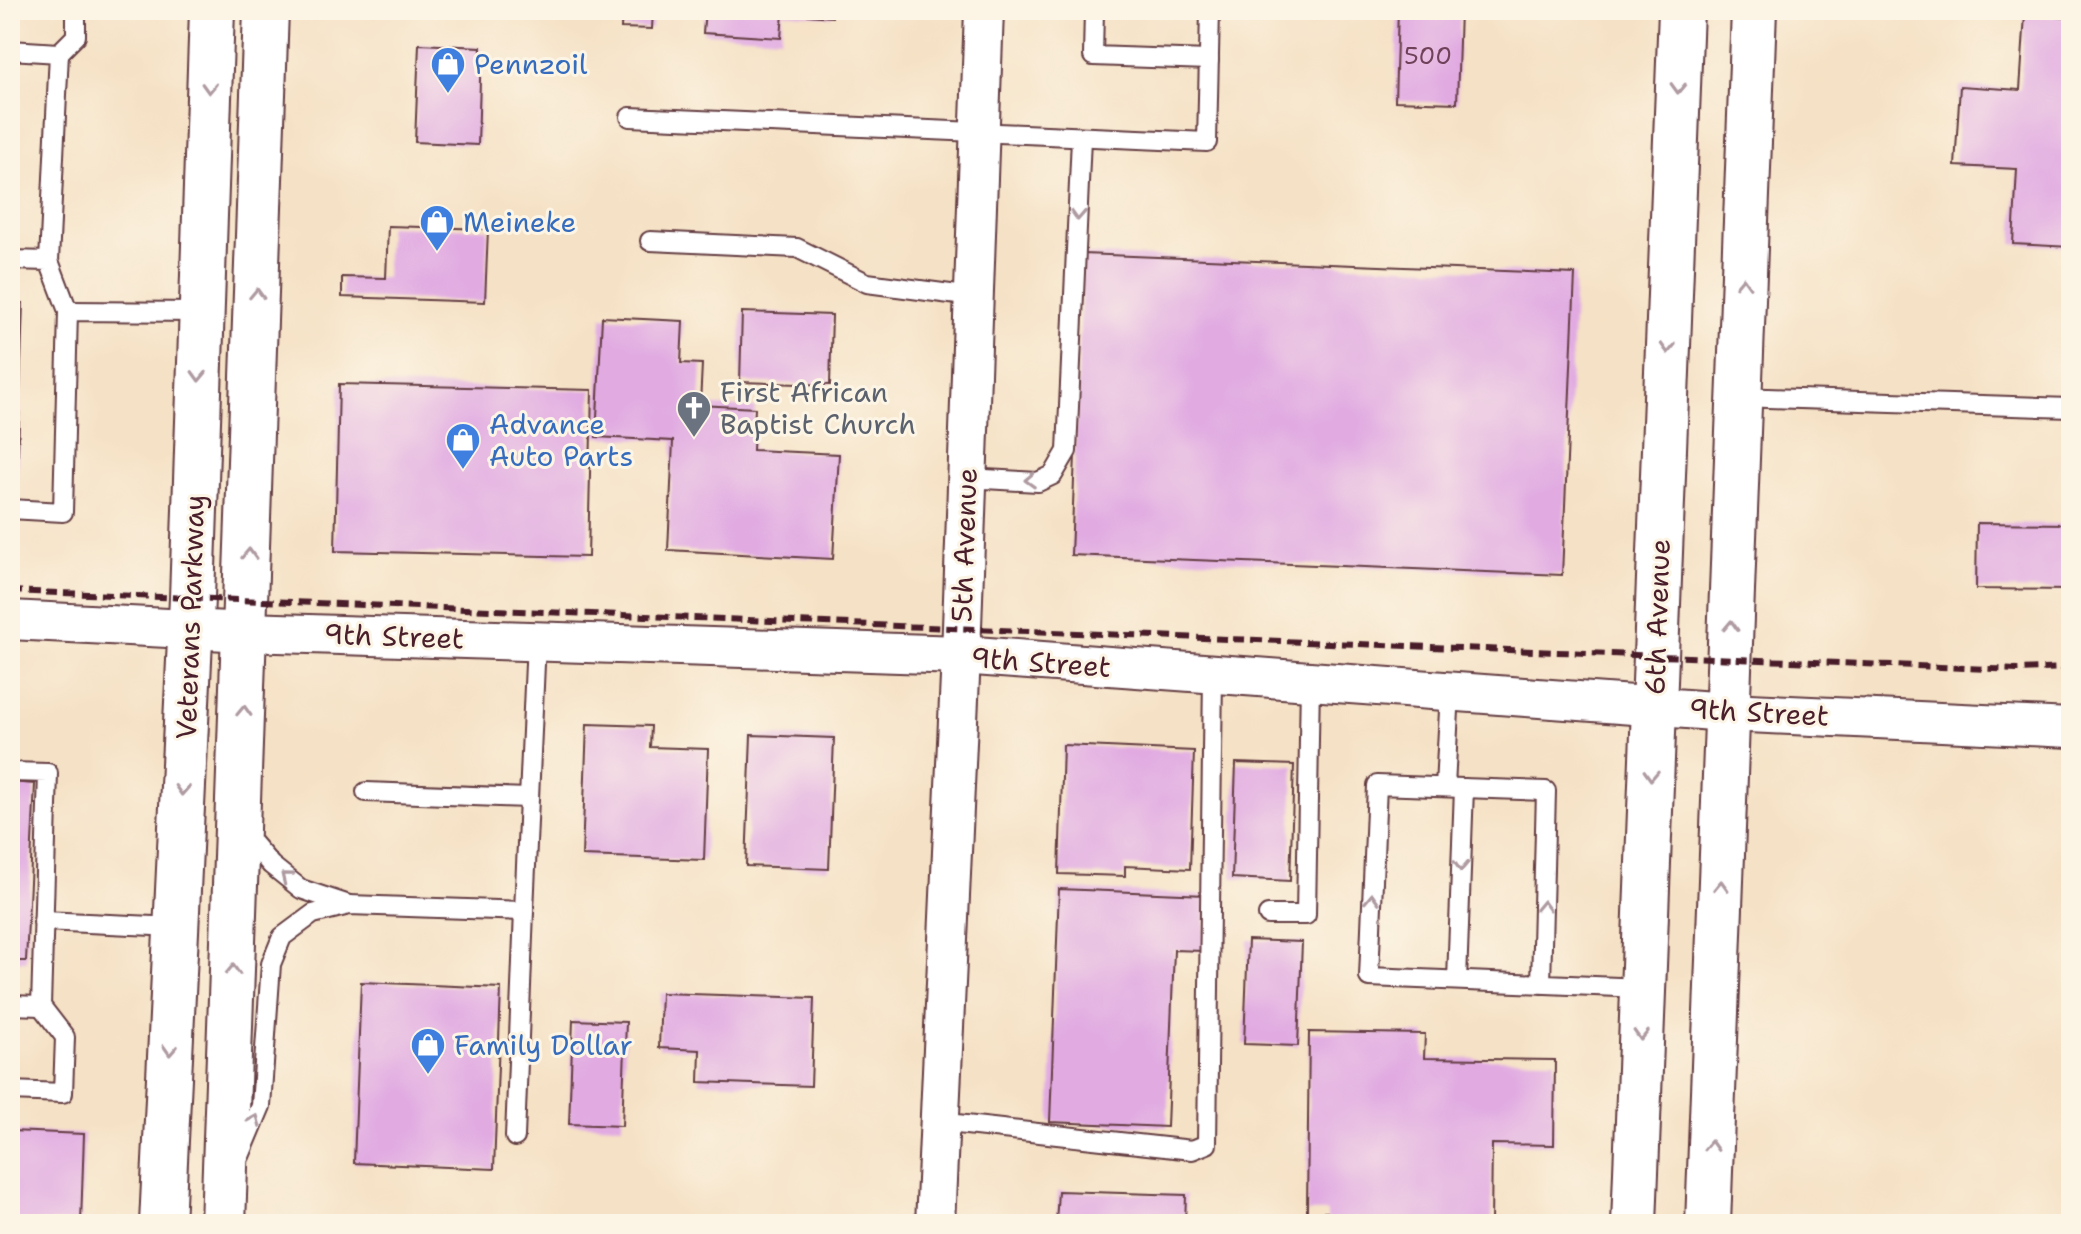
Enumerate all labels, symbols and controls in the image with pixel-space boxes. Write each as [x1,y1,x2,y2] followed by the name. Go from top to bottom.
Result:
[1404,40,1452,72] house number: 500
[429,45,467,95] shop icon: Pennzoil
[474,45,588,83] place label: Pennzoil
[201,82,218,95] one-way arrow
[1669,82,1686,95] one-way arrow
[418,203,456,253] shop icon: Meineke
[463,203,576,241] place label: Meineke
[1069,209,1086,222] one-way arrow
[1735,276,1752,289] one-way arrow
[248,287,265,300] one-way arrow
[1659,342,1676,355] one-way arrow
[191,370,208,383] one-way arrow
[720,373,916,443] place label: First African Baptist Church
[675,389,713,439] church icon: First African Baptist Church
[489,405,633,475] place label: Advance Auto Parts
[444,421,482,471] shop icon: Advance Auto Parts
[942,467,986,623] street label: 5th Avenue
[1023,472,1036,489] one-way arrow
[167,494,213,740] street label: Veterans Parkway
[1635,538,1679,696] street label: 6th Avenue
[240,547,257,560] one-way arrow
[323,615,465,657] street label: 9th Street
[1722,619,1739,632] one-way arrow
[970,638,1112,686] street label: 9th Street
[1688,689,1830,735] street label: 9th Street
[235,704,252,717] one-way arrow
[1643,769,1660,782] one-way arrow
[174,784,191,797] one-way arrow
[1453,860,1470,873] one-way arrow
[281,872,295,887] one-way arrow
[1712,879,1729,892] one-way arrow
[1364,892,1381,905] one-way arrow
[1534,899,1552,912] one-way arrow
[225,964,242,976] one-way arrow
[409,1026,447,1076] shop icon: Family Dollar
[454,1026,633,1064] place label: Family Dollar
[1633,1029,1650,1042] one-way arrow
[162,1044,179,1057] one-way arrow
[245,1114,262,1128] one-way arrow
[1702,1139,1719,1152] one-way arrow

